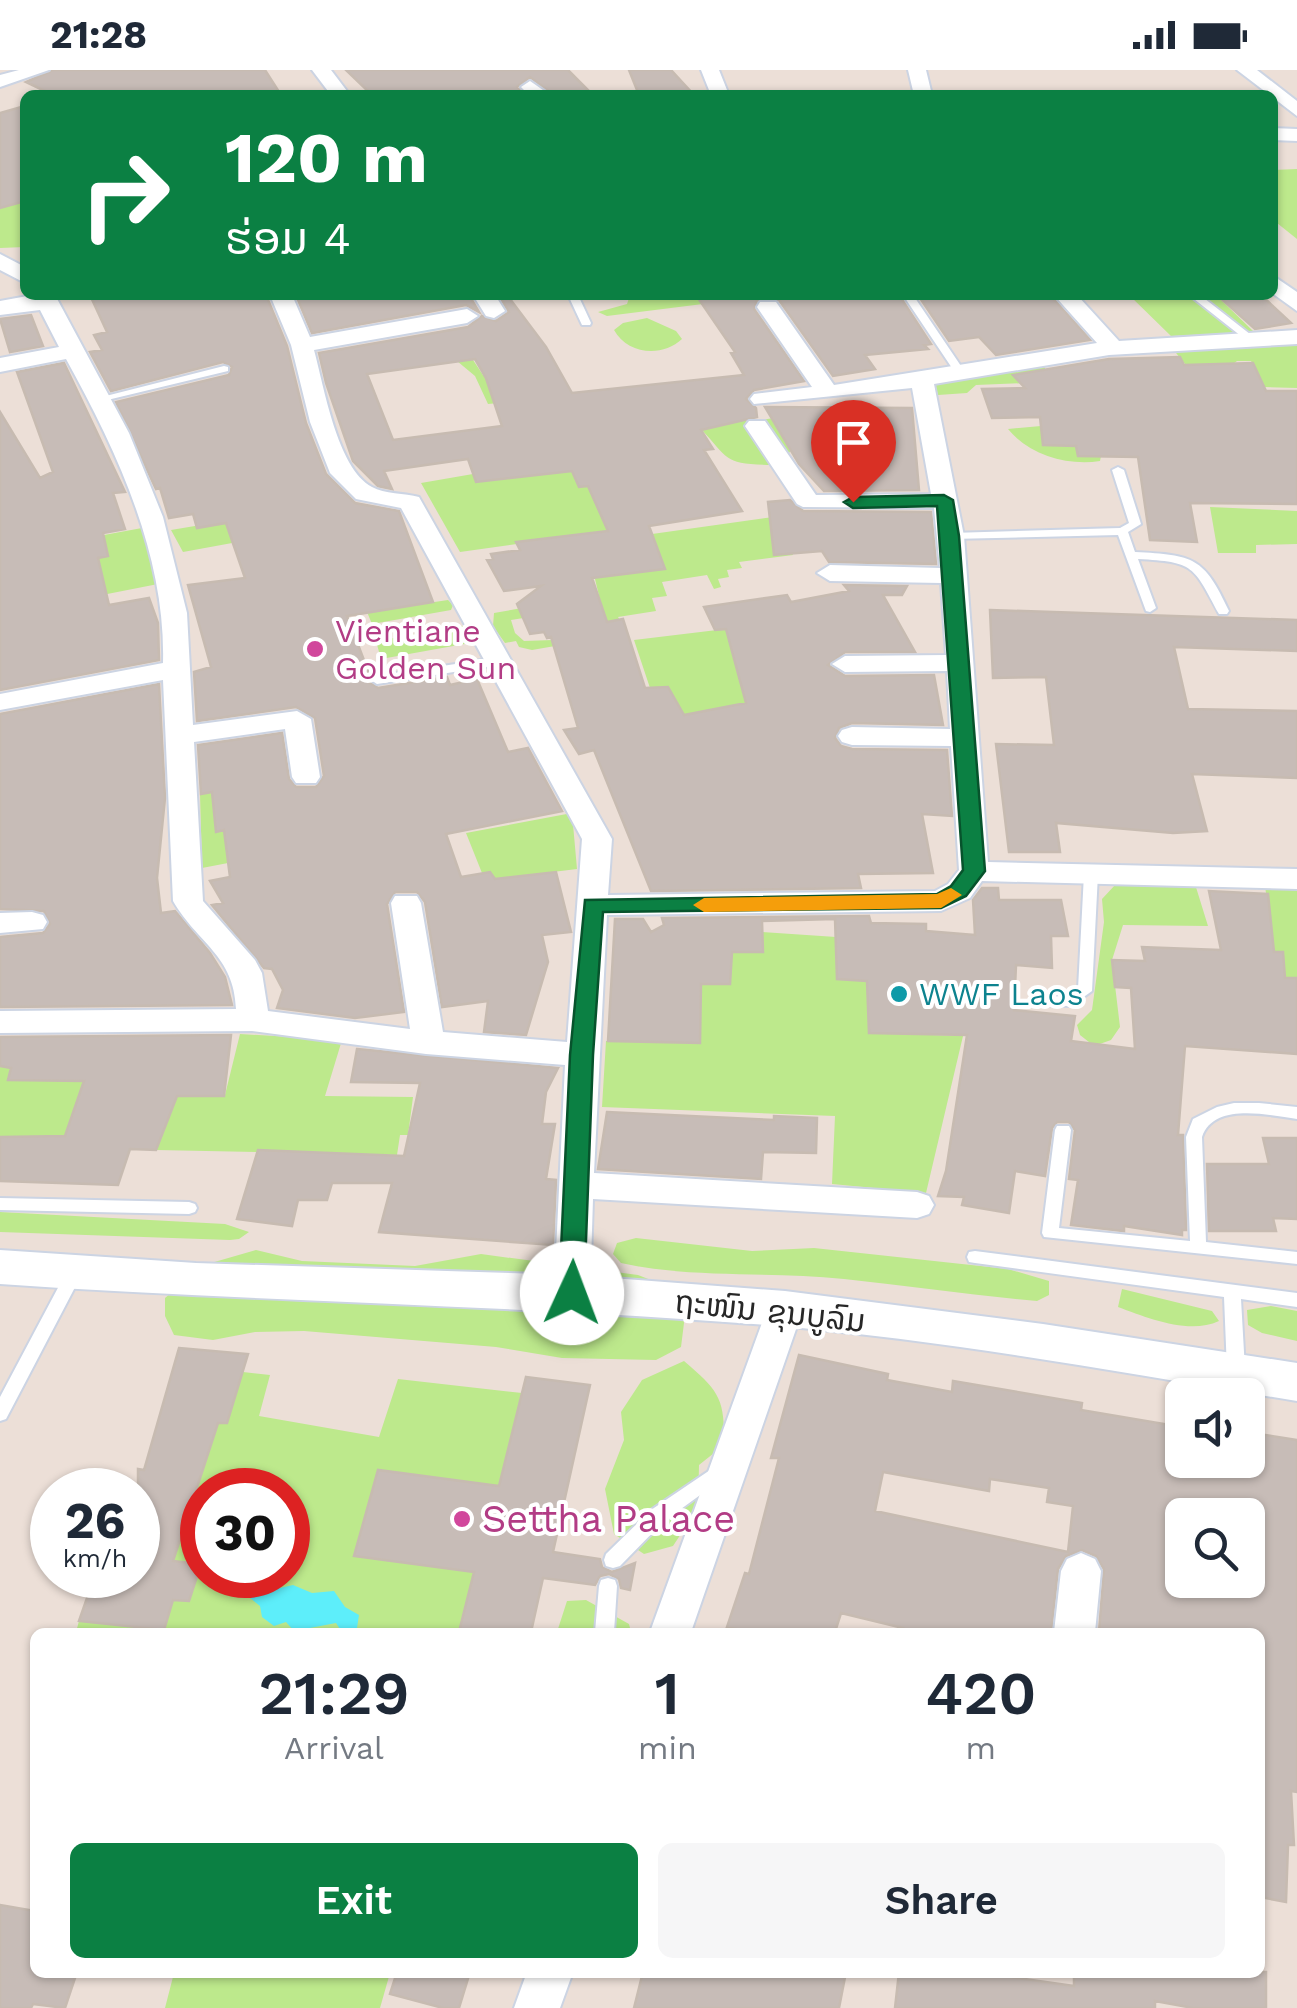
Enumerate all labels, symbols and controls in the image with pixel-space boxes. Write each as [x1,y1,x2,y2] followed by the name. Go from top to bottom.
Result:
[50,13,147,57] text: 21:28
[225,117,428,199] text: 120 m
[60,130,190,260] icon: right
[225,212,351,265] text: ຮ່ອມ 4
[811,400,896,503] pin
[826,415,881,470] icon: arrive
[335,612,516,687] place label: Vientiane Golden Sun
[304,638,326,660] marker: Vientiane Golden Sun
[919,975,1084,1013] place label: WWF Laos
[888,983,910,1005] marker: WWF Laos
[520,1241,624,1345] position arrow
[672,1282,867,1342] street label: ຖະໜົນ ຂຸນບູລົມ
[1165,1378,1265,1598] map controls
[1165,1378,1265,1478] button: sound
[180,1468,310,1598] speed limit sign: 30
[65,1491,125,1550] text: 26
[482,1497,735,1541] place label: Settha Palace
[1165,1498,1265,1598] button: search
[451,1508,473,1530] marker: Settha Palace
[63,1544,127,1573] text: km/h
[259,1658,409,1729] text: 21:29
[655,1658,680,1729] text: 1
[925,1658,1036,1729] text: 420
[284,1729,384,1767] text: Arrival
[638,1729,697,1767] text: min
[966,1729,996,1767] text: m
[70,1843,638,1958] button: Exit
[658,1843,1225,1958] button: Share

